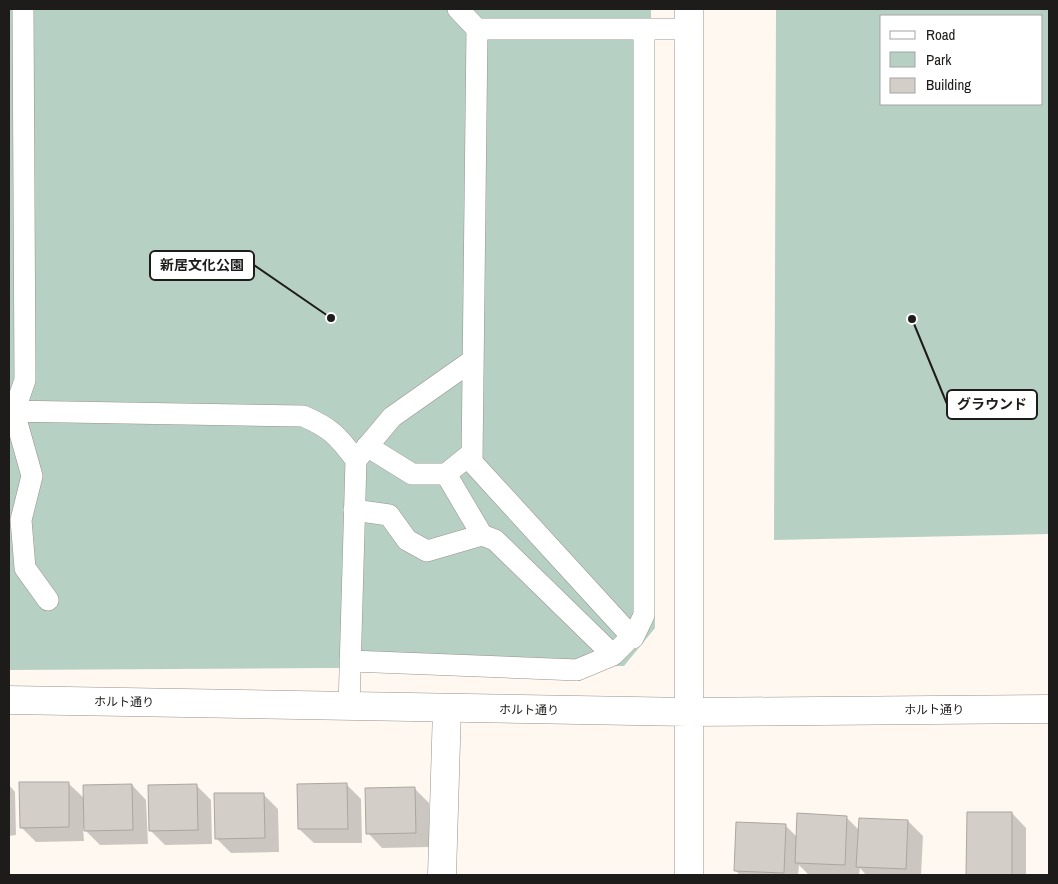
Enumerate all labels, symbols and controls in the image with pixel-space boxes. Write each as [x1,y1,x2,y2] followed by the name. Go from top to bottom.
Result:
[880,15,1043,105] legend
[926,24,955,45] text: Road
[926,49,952,70] text: Park
[926,74,971,95] text: Building
[150,251,254,280] callout: 新居文化公園
[160,256,244,274] text: 新居文化公園
[947,390,1037,419] callout: グラウンド
[957,395,1027,413] text: グラウンド
[94,693,154,711] street label: ホルト通り
[499,701,559,719] street label: ホルト通り
[904,702,964,718] street label: ホルト通り

